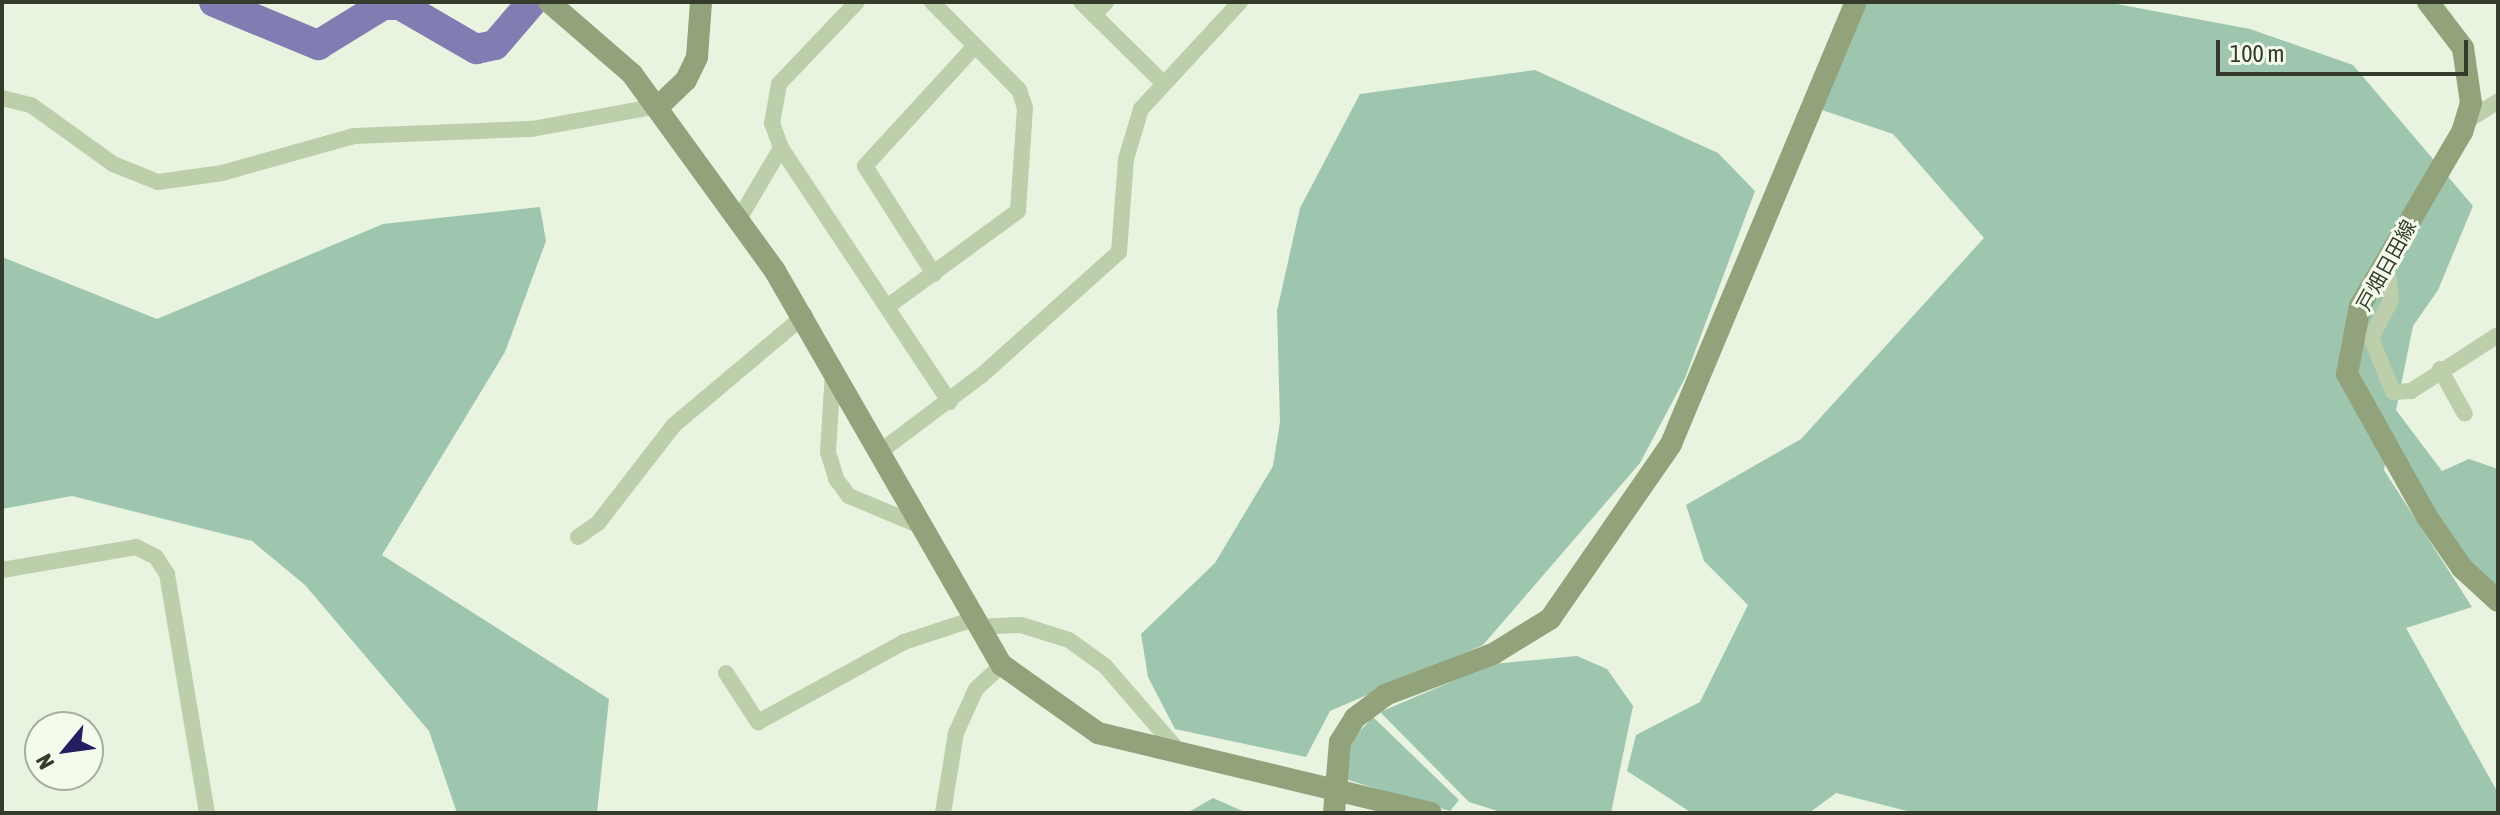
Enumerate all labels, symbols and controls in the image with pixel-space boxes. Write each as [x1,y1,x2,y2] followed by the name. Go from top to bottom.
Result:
[2220,24,2472,74] scale bar
[2230,40,2284,67] text: 100 m
[2351,215,2421,315] street label: 戸畑日田線
[24,711,104,791] north arrow
[30,750,59,774] text: N

